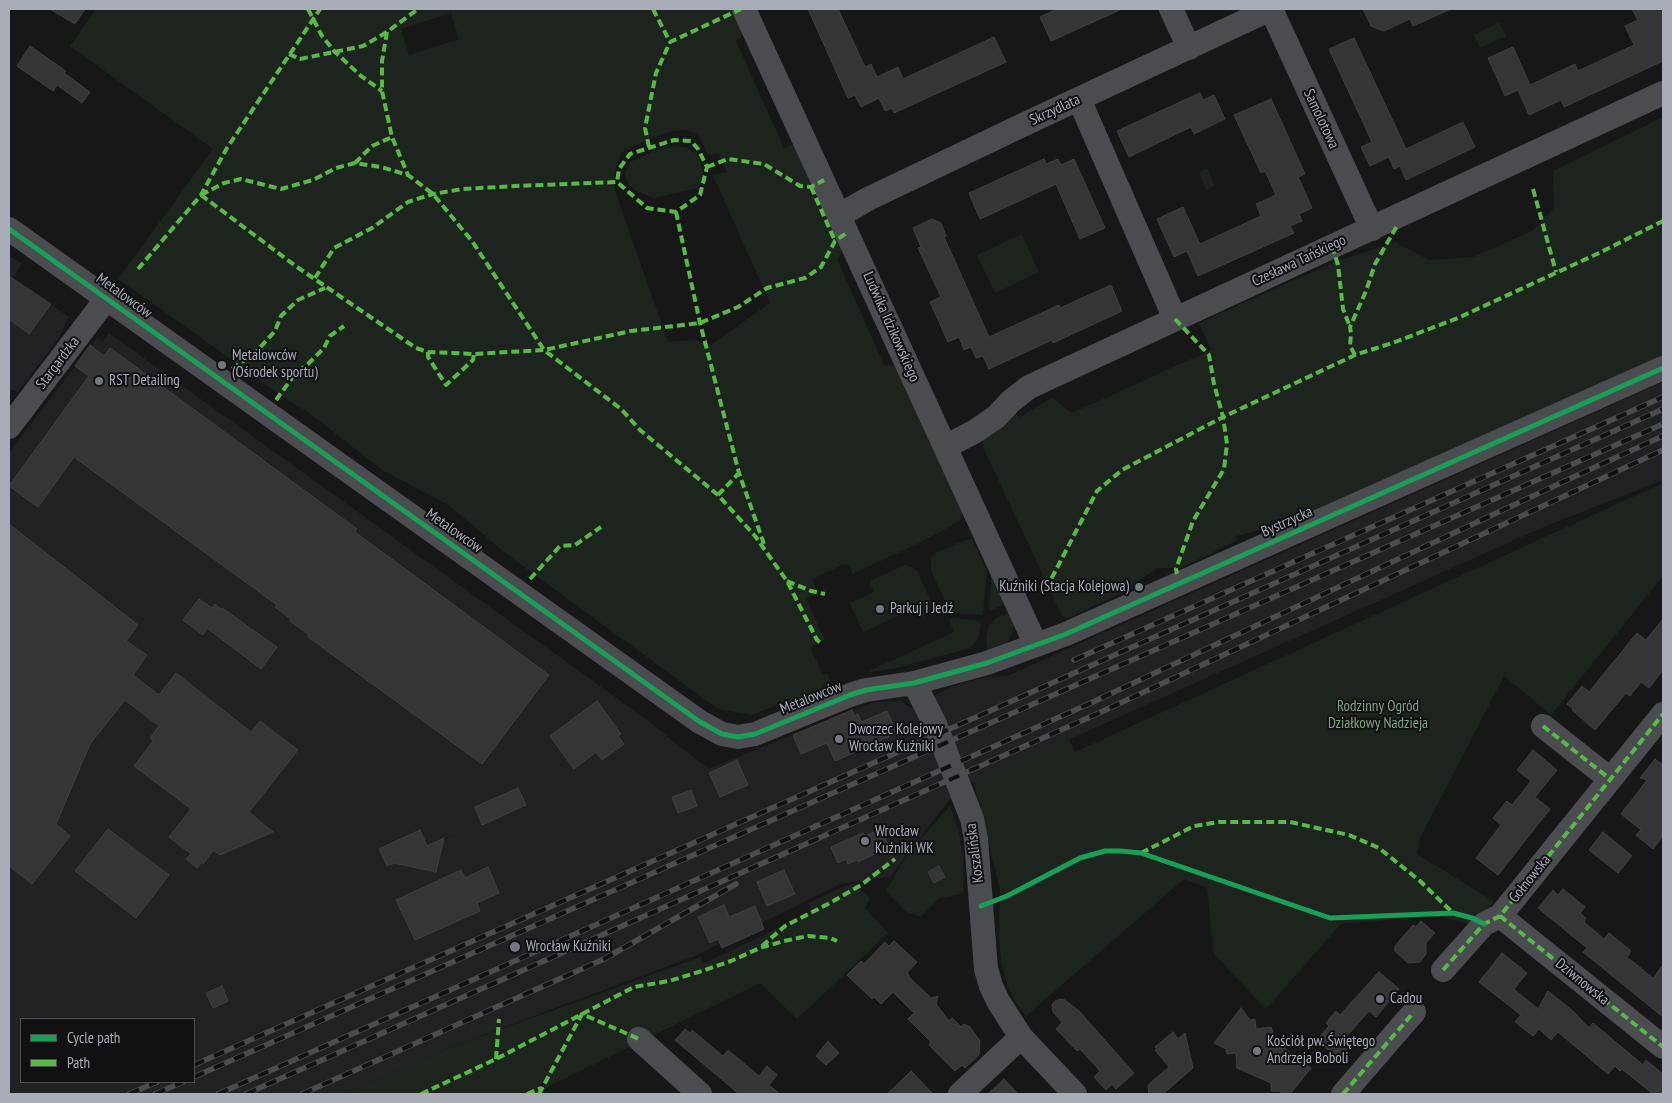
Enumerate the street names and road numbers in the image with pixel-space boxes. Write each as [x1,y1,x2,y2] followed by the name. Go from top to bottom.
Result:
[1299,86,1343,152] street label: Samolotowa
[1027,91,1083,129] street label: Skrzydlata
[1249,231,1349,291] street label: Czesława Tańskiego
[859,269,923,385] street label: Ludwika Idzikowskiego
[93,270,155,322] street label: Metalowców
[32,333,84,393] street label: Stargardzka
[1259,503,1315,541] street label: Bystrzycka
[422,505,486,557] street label: Metalowców
[778,678,844,718] street label: Metalowców
[962,822,988,884] street label: Koszalińska
[1505,852,1555,906] street label: Gołnowska
[1552,955,1612,1009] street label: Dziwnowska

